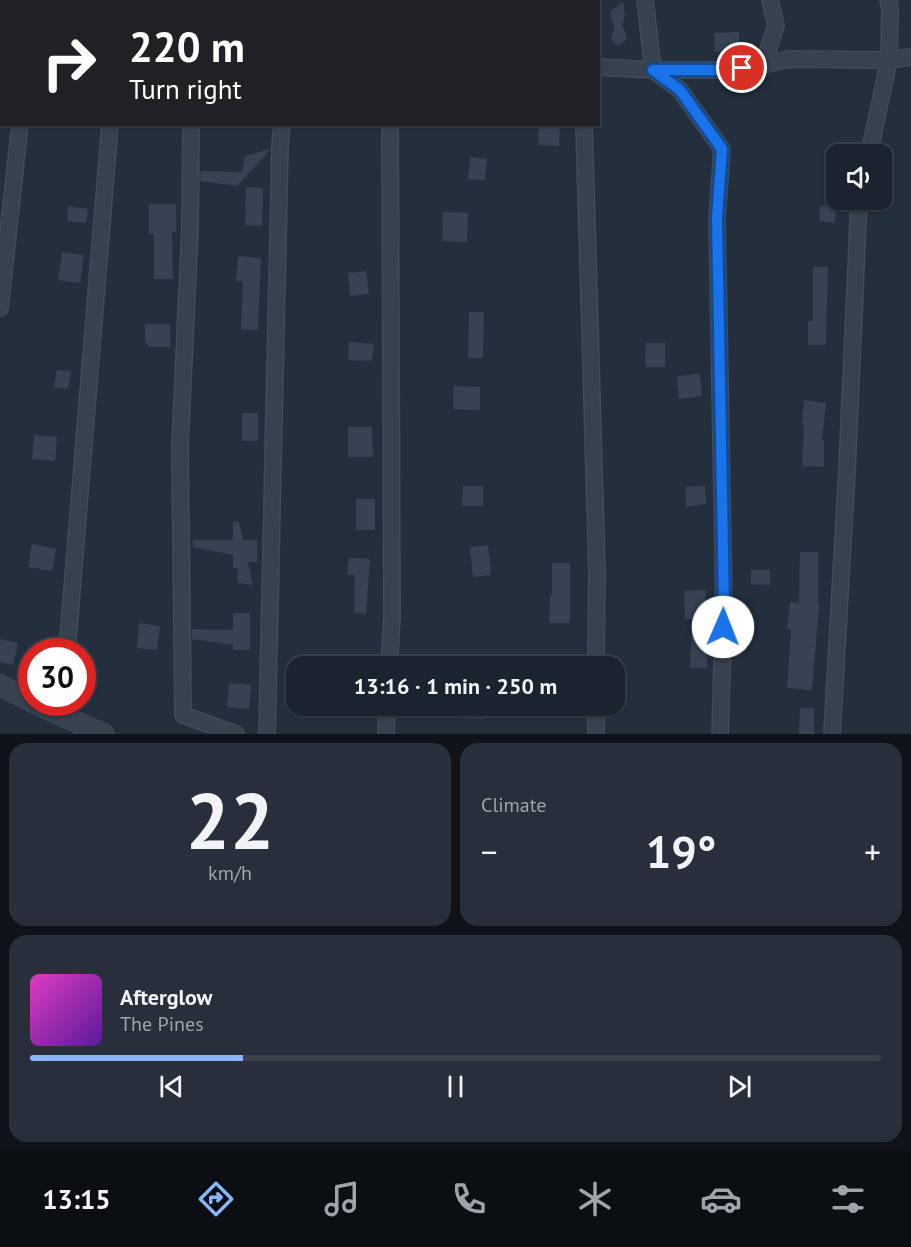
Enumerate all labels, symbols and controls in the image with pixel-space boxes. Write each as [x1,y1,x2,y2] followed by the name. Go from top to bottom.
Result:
[129,19,245,74] text: 220 m
[30,24,108,102] icon: right
[716,42,767,93] pin
[725,51,758,84] icon: arrive
[129,72,242,106] text: Turn right
[826,144,892,210] map controls
[826,144,892,210] button: sound
[691,595,755,659] position arrow
[18,638,96,716] speed limit sign: 30
[354,672,557,700] text: 13:16 · 1 min · 250 m
[186,770,274,871] text: 22
[481,792,547,818] text: Climate
[646,822,716,880] text: 19°
[481,830,498,873] text: −
[864,830,881,873] text: +
[208,860,252,886] text: km/h
[120,983,212,1011] text: Afterglow
[120,1011,204,1037] text: The Pines
[155,1070,188,1103] icon: previous
[439,1070,472,1103] icon: pause
[723,1070,756,1103] icon: next
[195,1178,237,1220] icon: directions
[321,1178,363,1220] icon: music
[448,1178,490,1220] icon: phone
[574,1178,616,1220] icon: climate
[700,1178,742,1220] icon: car
[827,1178,869,1220] icon: filters
[42,1182,111,1216] text: 13:15

